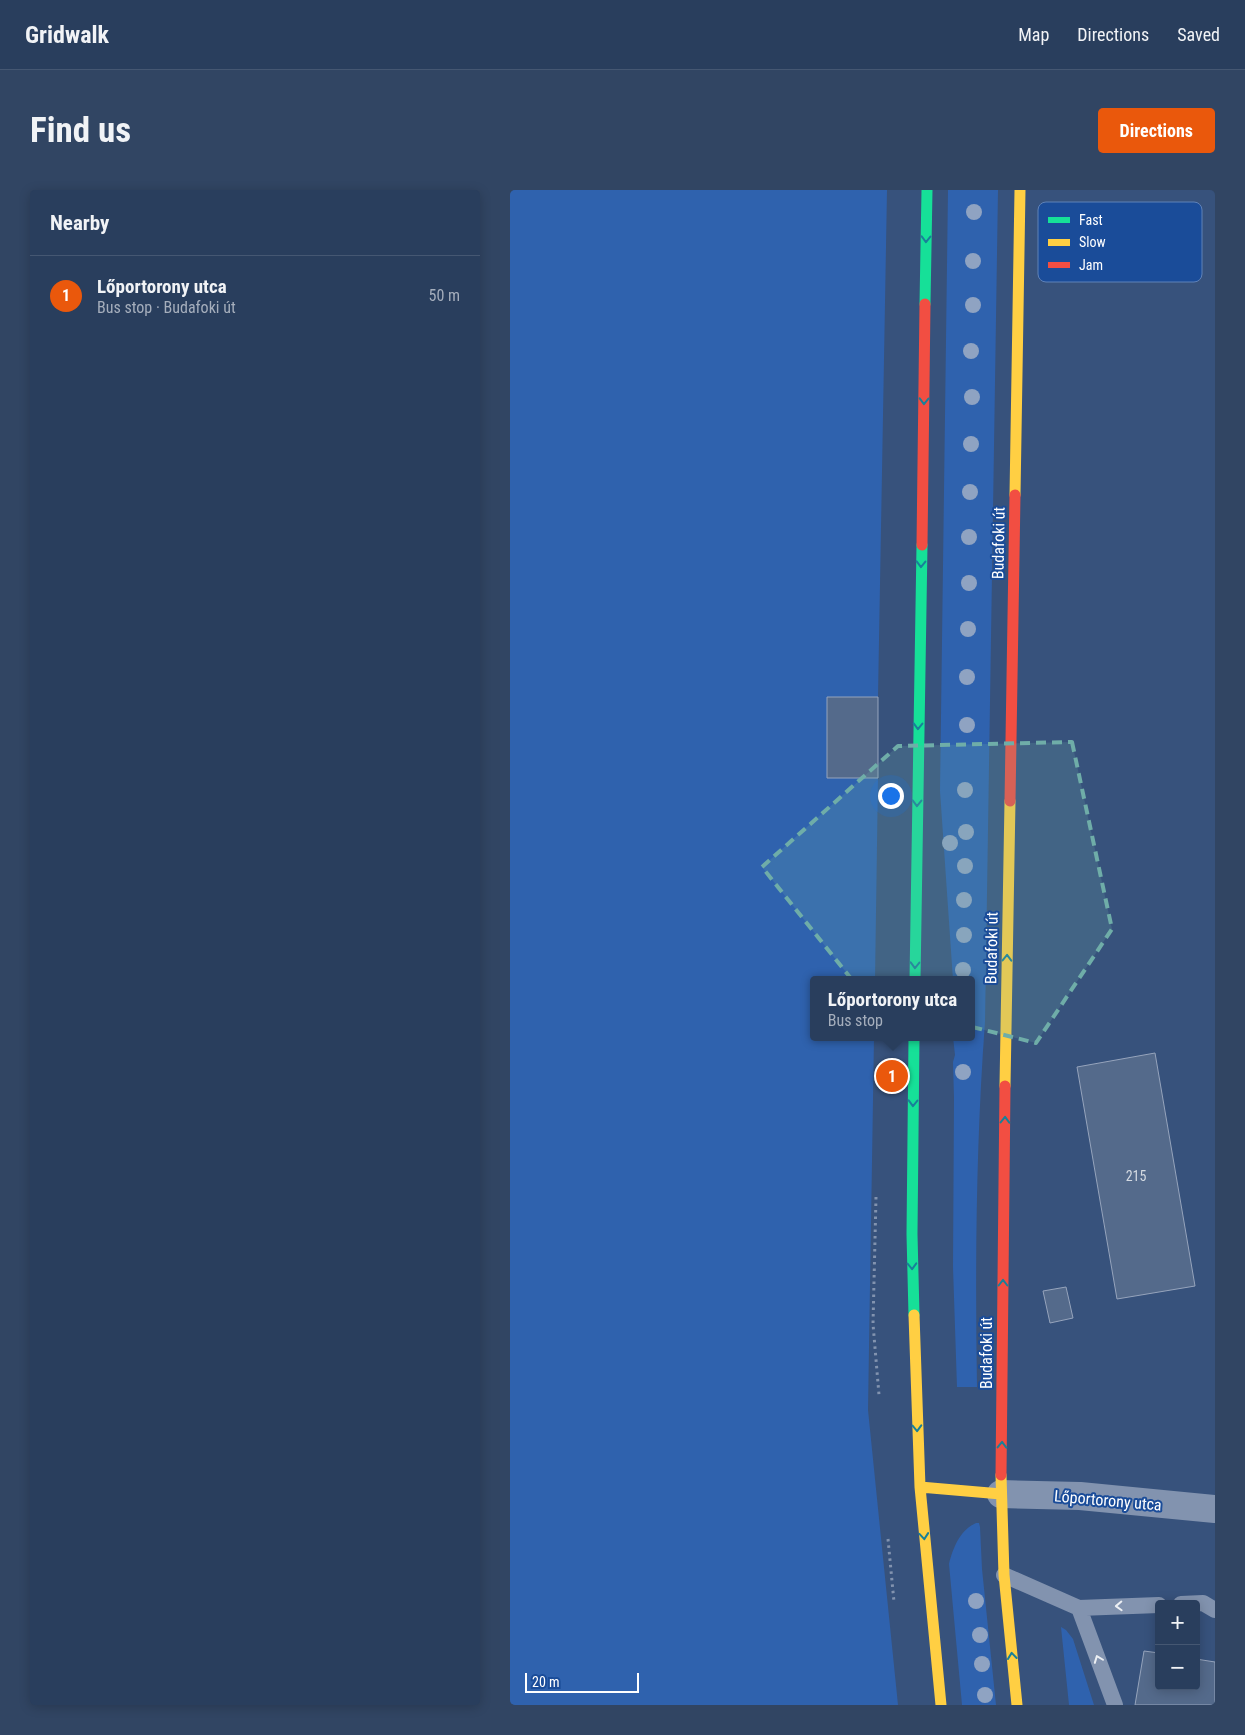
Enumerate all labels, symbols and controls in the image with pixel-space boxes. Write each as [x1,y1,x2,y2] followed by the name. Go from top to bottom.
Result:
[25,21,109,49] text: Gridwalk
[1018,24,1049,45] text: Map
[1077,24,1149,45] text: Directions
[1177,24,1220,45] text: Saved
[1098,108,1215,153] button: Directions
[30,110,131,151] text: Find us
[1038,202,1202,282] legend
[50,211,109,235] text: Nearby
[1079,212,1103,228] text: Fast
[1079,234,1106,250] text: Slow
[921,235,931,243] one-way arrow
[1079,257,1103,273] text: Jam
[97,275,227,298] text: Lőportorony utca
[62,286,70,305] text: 1
[428,286,460,305] text: 50 m
[97,298,236,317] text: Bus stop · Budafoki út
[918,397,929,405] one-way arrow
[988,506,1009,579] street label: Budafoki út
[916,560,926,568] one-way arrow
[913,722,923,730] one-way arrow
[878,783,904,809] your location
[912,799,922,807] one-way arrow
[981,911,1002,984] street label: Budafoki út
[1002,953,1012,961] one-way arrow
[910,962,920,969] one-way arrow
[810,976,975,1041] popup
[828,988,957,1011] text: Lőportorony utca
[828,1011,883,1030] text: Bus stop
[876,1057,908,1095] pin: 1
[908,1100,919,1108] one-way arrow
[1000,1116,1010,1124] one-way arrow
[1126,1168,1146,1184] house number: 215
[907,1262,918,1270] one-way arrow
[998,1278,1008,1286] one-way arrow
[977,1317,996,1389] street label: Budafoki út
[912,1425,922,1433] one-way arrow
[997,1441,1007,1448] one-way arrow
[1053,1486,1162,1515] street label: Lőportorony utca
[918,1532,929,1540] one-way arrow
[1155,1600,1200,1690] map controls
[1155,1600,1200,1645] button: +
[1115,1601,1123,1612] one-way arrow
[1155,1645,1200,1690] button: −
[1007,1652,1018,1660] one-way arrow
[1094,1655,1104,1664] one-way arrow
[525,1670,639,1693] scale bar
[532,1674,560,1690] text: 20 m

